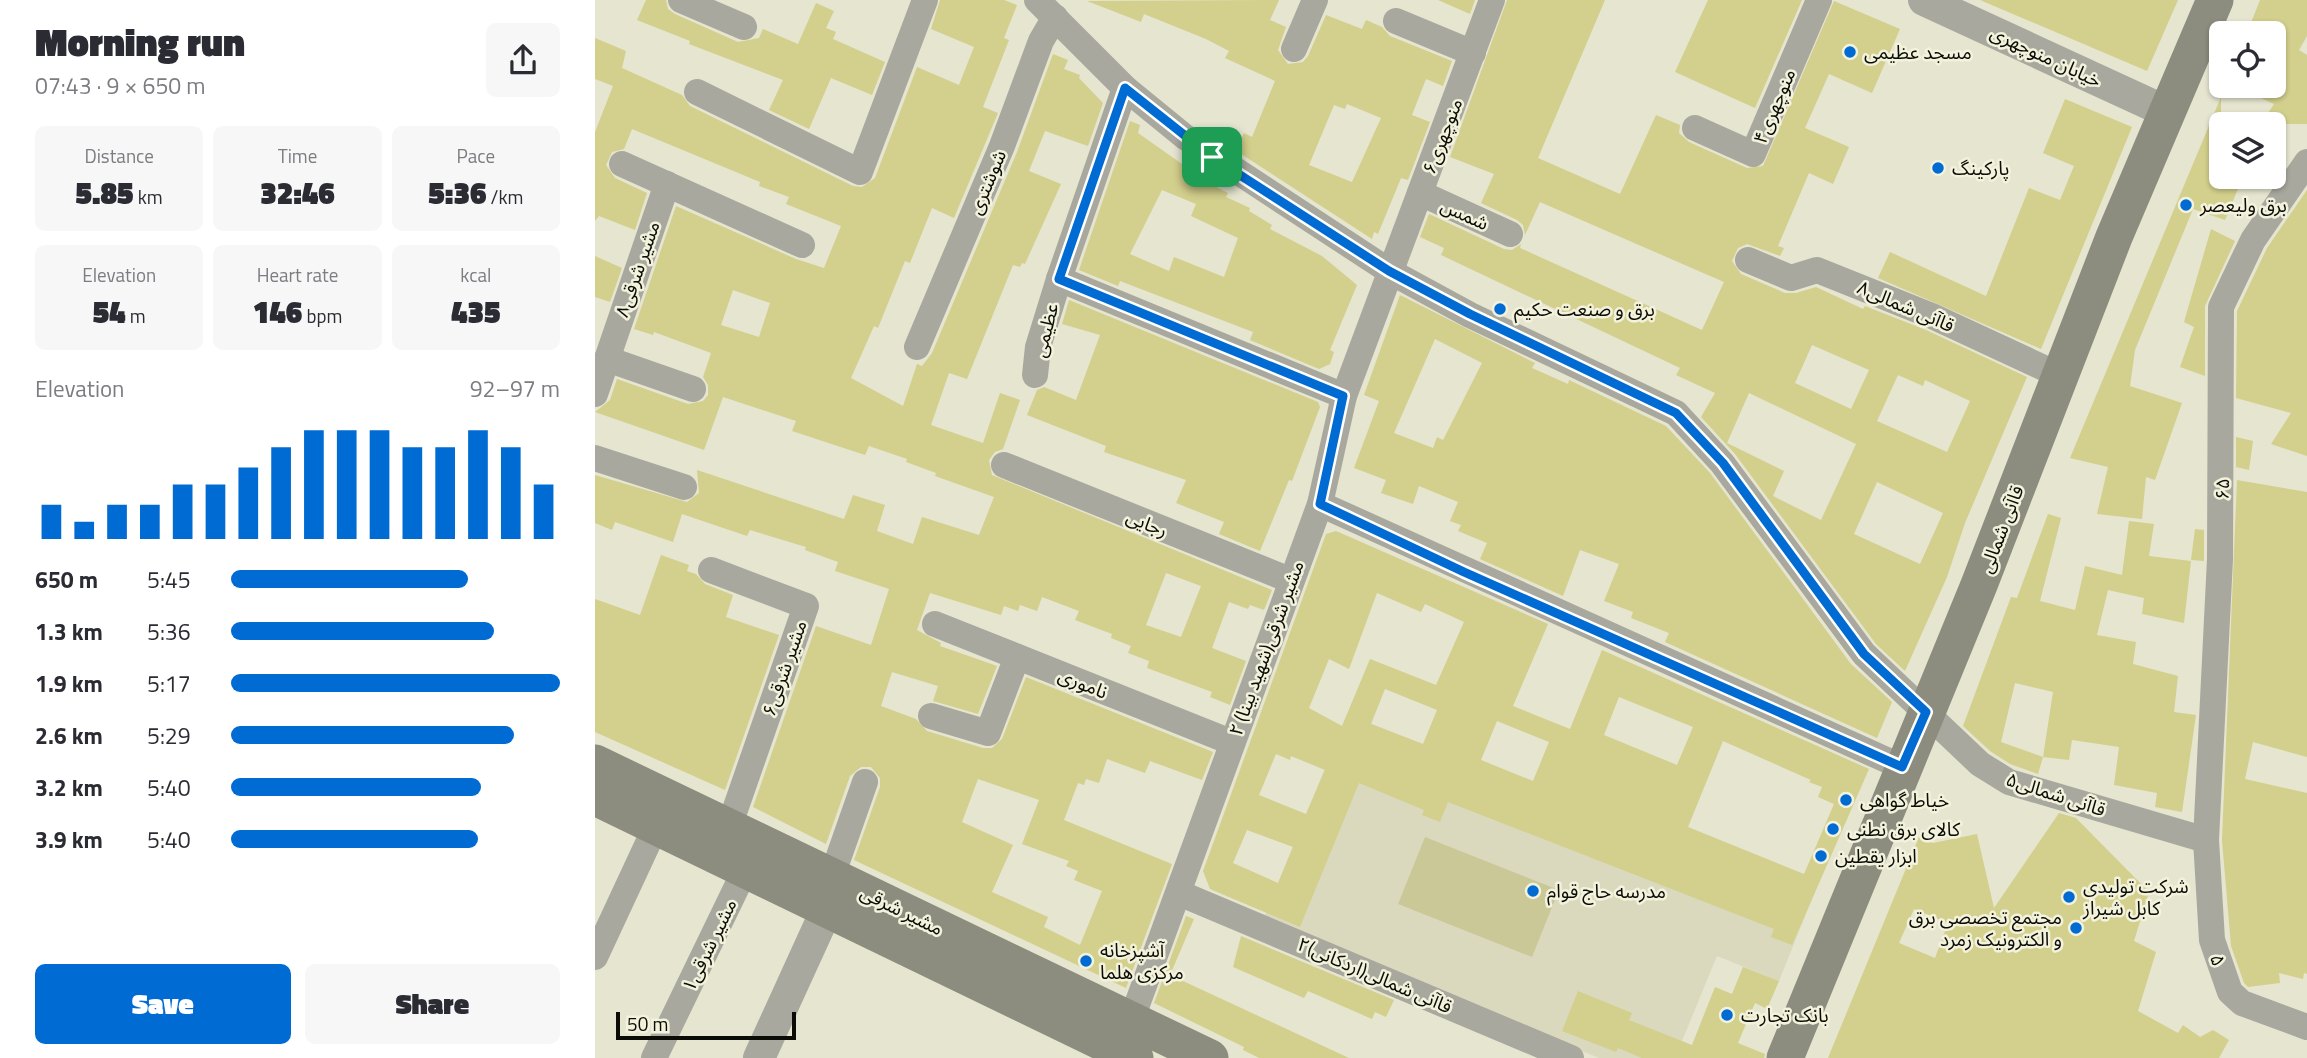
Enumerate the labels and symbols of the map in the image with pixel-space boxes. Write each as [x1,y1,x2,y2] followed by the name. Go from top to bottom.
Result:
[1986,17,2107,94] street label: خیابان منوچهری
[1864,37,1972,66] place label: مسجد عظیمی
[1842,44,1858,60] marker: مسجد عظیمی
[1745,64,1802,148] street label: منوچهری۴
[1414,94,1469,178] street label: منوچهری۶
[1182,127,1242,187] pin
[960,145,1013,219] street label: شوشتری
[1952,153,2009,182] place label: پارکینگ
[1930,160,1946,176] marker: پارکینگ
[1436,190,1494,237] street label: شمس
[2199,190,2287,219] place label: برق ولیعصر
[2178,197,2194,213] marker: برق ولیعصر
[607,217,667,321] street label: مشیر شرقی۸
[1853,272,1959,339] street label: قاآنی شمالی۸
[1514,294,1655,324] place label: برق و صنعت حکیم
[1024,300,1065,360] street label: عظیمی
[1492,301,1508,317] marker: برق و صنعت حکیم
[2207,478,2236,500] street label: ۶۵
[1970,481,2031,577] street label: قاآنی شمالی
[1122,501,1172,544] street label: رجایی
[1220,556,1311,739] street label: ۲ مشیر شرقی(شهید بینا)
[754,616,814,720] street label: ۶مشیر شرقی
[1054,660,1112,706] street label: ناموری
[2003,764,2110,823] street label: قاآنی شمالی۵
[1860,785,1949,814] place label: خیاط گواهی
[1838,792,1854,808] marker: خیاط گواهی
[1847,814,1961,843] place label: کالای برق نطنی
[1825,821,1841,837] marker: کالای برق نطنی
[1835,841,1917,870] place label: ابزار یقطین
[1813,848,1829,864] marker: ابزار یقطین
[2082,871,2189,922] place label: شرکت تولیدی کابل شیراز
[1547,876,1666,906] place label: مدرسه حاج قوام
[856,877,949,942] street label: مشیر شرقی
[1525,883,1541,899] marker: مدرسه حاج قوام
[2061,889,2077,905] marker: شرکت تولیدی کابل شیراز
[674,893,744,996] street label: ۱مشیر شرقی
[1909,902,2062,953] place label: مجتمع تخصصی برق و الکترونیک زمرد
[2068,920,2084,936] marker: مجتمع تخصصی برق و الکترونیک زمرد
[1293,929,1457,1020] street label: ۲قاآنی شمالی(اردکانی)
[1100,935,1184,986] place label: آشپزخانه مرکزی هلما
[2203,950,2234,969] street label: ۵
[1078,953,1094,969] marker: آشپزخانه مرکزی هلما
[1741,1000,1829,1029] place label: بانک تجارت
[1719,1007,1735,1023] marker: بانک تجارت
[616,1009,796,1041] scale bar

